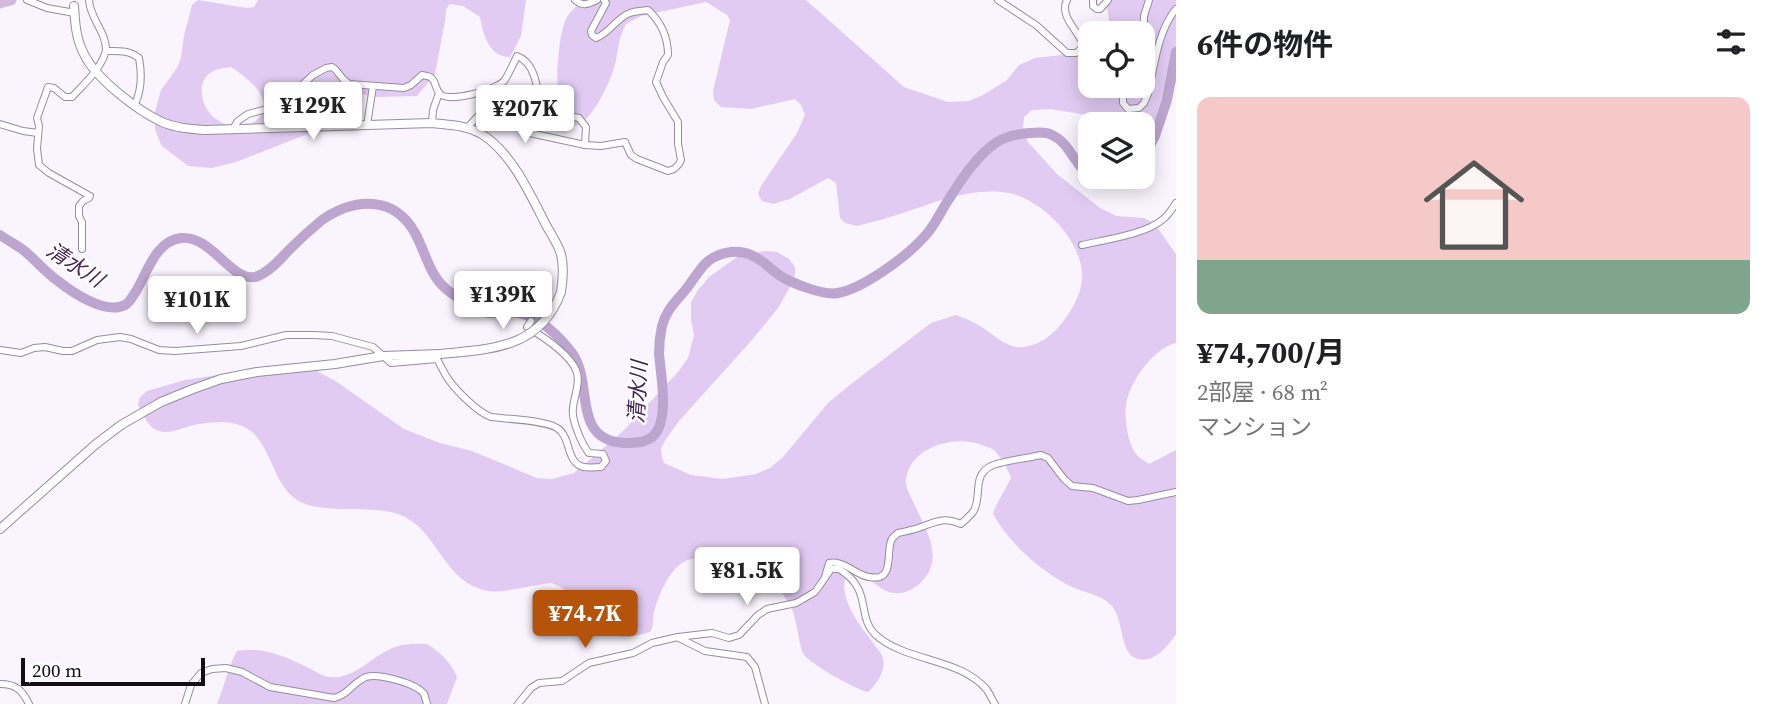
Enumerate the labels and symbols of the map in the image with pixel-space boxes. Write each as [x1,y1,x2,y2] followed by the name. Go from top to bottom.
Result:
[264,82,362,142] pin: ¥129K
[476,86,574,145] pin: ¥207K
[41,235,111,295] water label: 清水川
[454,272,552,331] pin: ¥139K
[148,276,246,336] pin: ¥101K
[621,358,654,424] water label: 清水川
[690,548,804,607] pin: ¥81.5K
[528,590,642,650] pin: ¥74.7K
[21,655,205,687] scale bar

